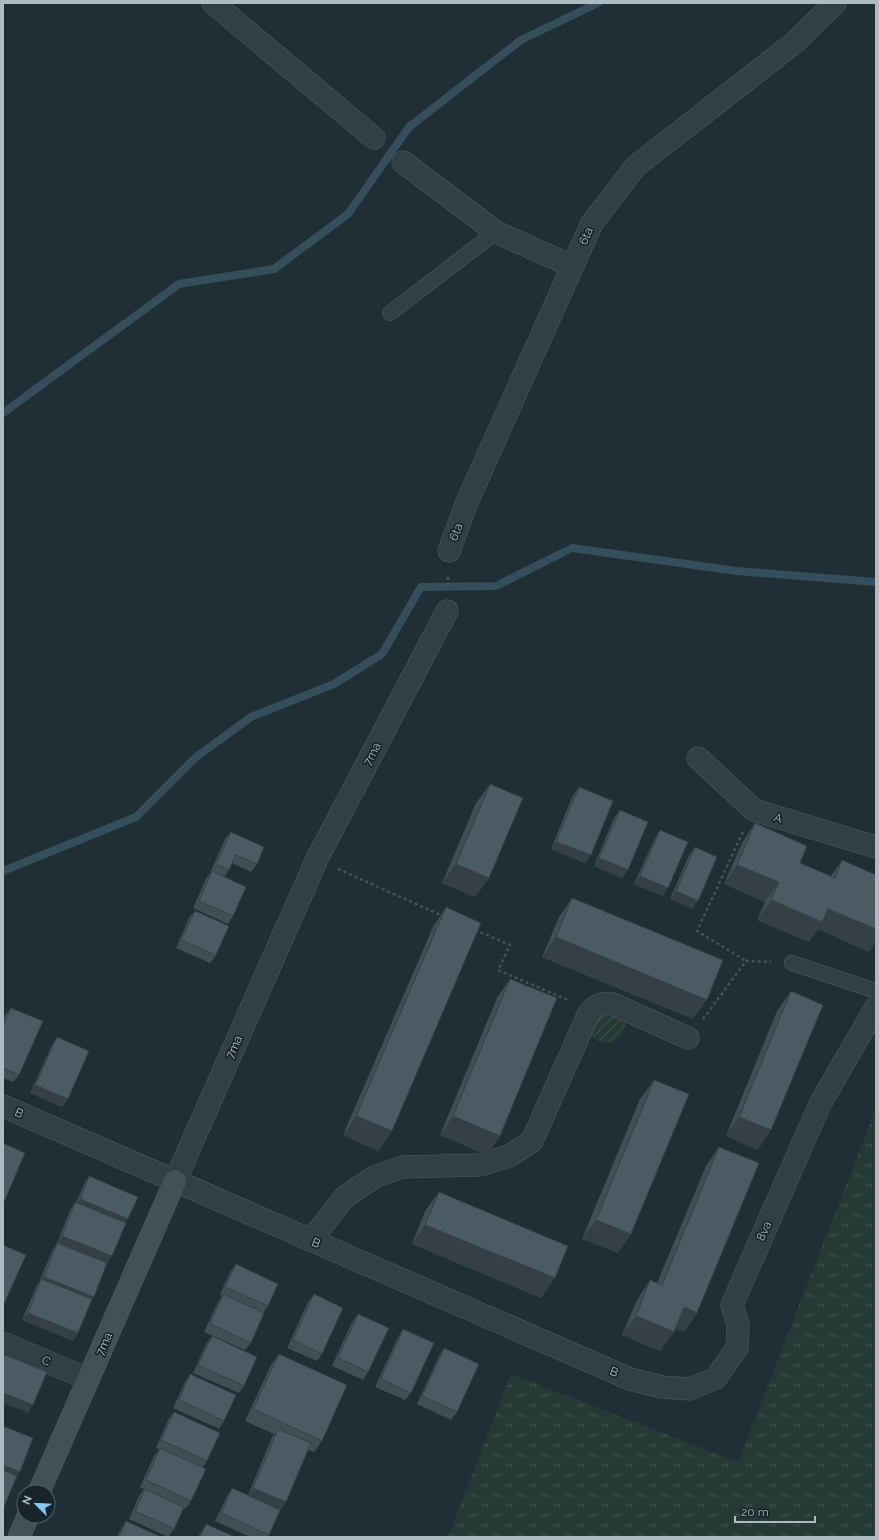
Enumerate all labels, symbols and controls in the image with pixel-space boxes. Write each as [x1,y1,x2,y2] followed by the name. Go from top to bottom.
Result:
[576,225,596,247] street label: 6ta
[446,521,466,543] street label: 6ta
[360,740,384,768] street label: 7ma
[772,810,784,826] street label: A
[223,1033,245,1061] street label: 7ma
[12,1105,26,1121] street label: B
[754,1219,774,1243] street label: 8va
[310,1235,322,1251] street label: B
[93,1330,115,1358] street label: 7ma
[39,1353,53,1369] street label: C
[608,1364,620,1380] street label: B
[16,1484,56,1524] north arrow
[20,1494,35,1507] text: N
[735,1498,815,1524] scale bar
[741,1505,769,1519] text: 20 m

